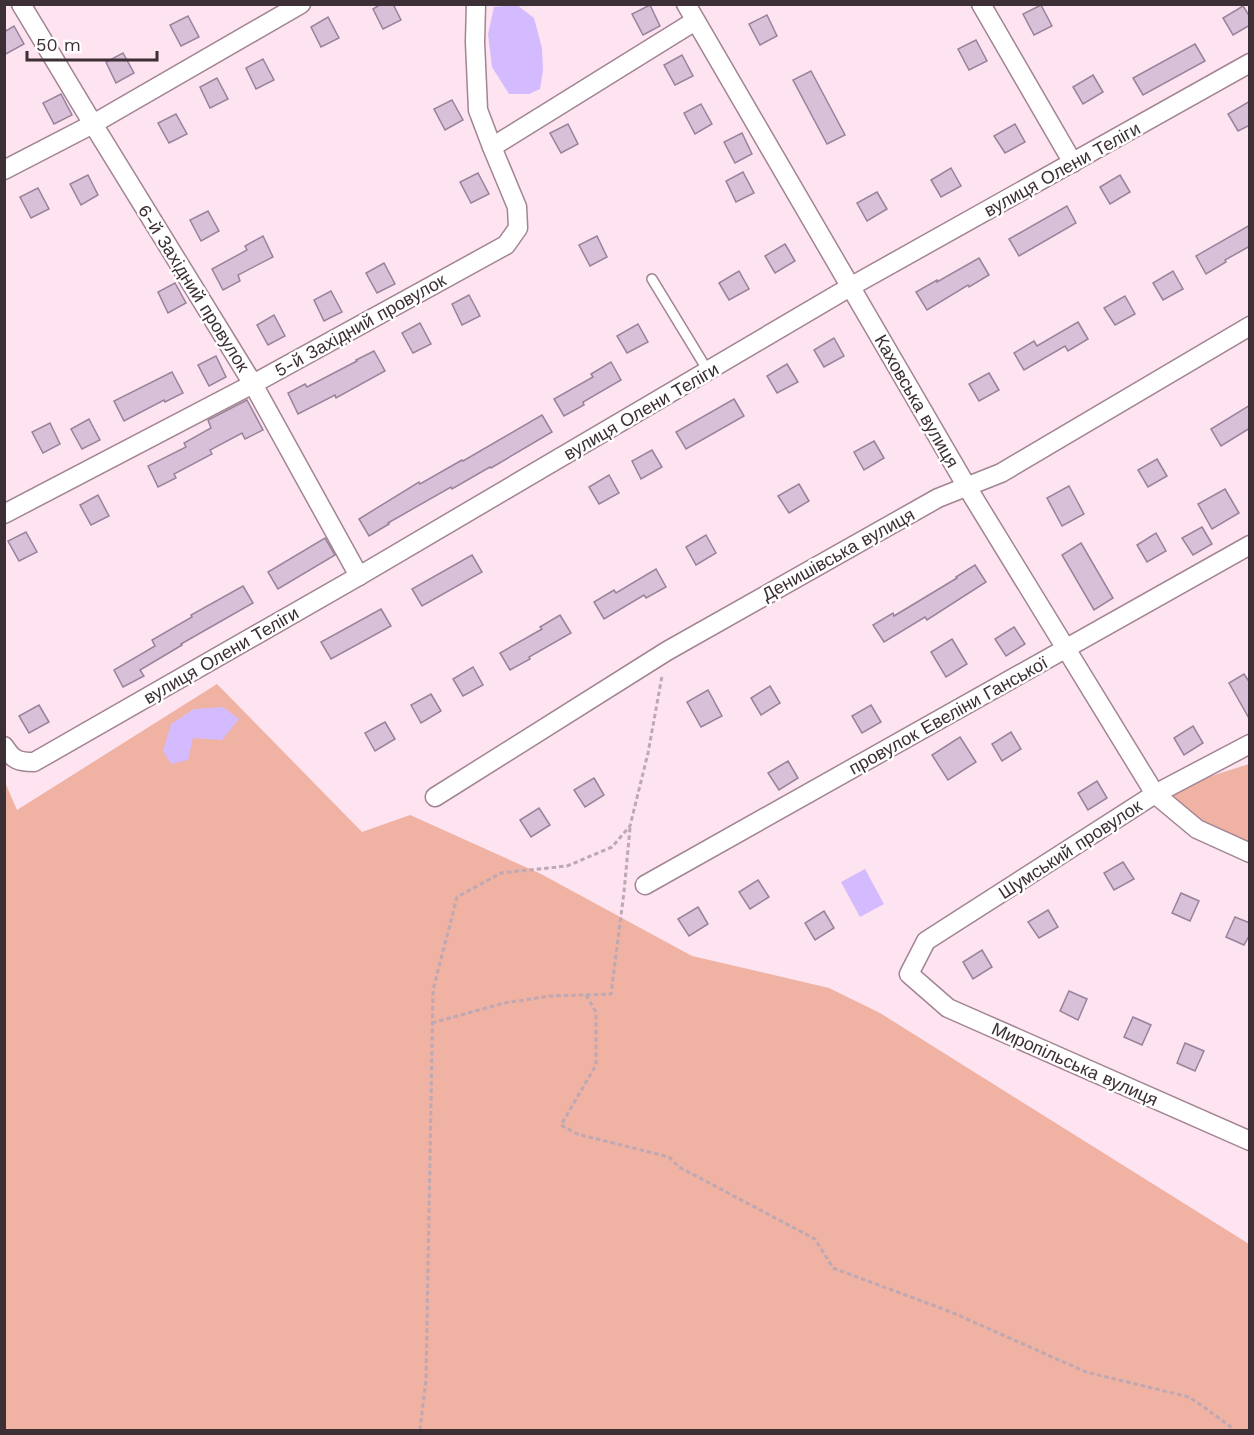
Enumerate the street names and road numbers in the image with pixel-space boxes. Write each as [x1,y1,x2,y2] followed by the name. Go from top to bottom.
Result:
[980,117,1144,221] street label: вулиця Олени Теліги
[134,201,254,376] street label: 6-й Західний провулок
[271,269,449,381] street label: 5-й Західний провулок
[870,331,964,471] street label: Каховська вулиця
[560,358,722,464] street label: вулиця Олени Теліги
[758,503,918,605] street label: Денишівська вулиця
[140,602,302,708] street label: вулиця Олени Теліги
[845,652,1051,778] street label: провулок Евеліни Ганської
[995,795,1146,903] street label: Шумський провулок
[989,1018,1161,1110] street label: Миропільська вулиця

